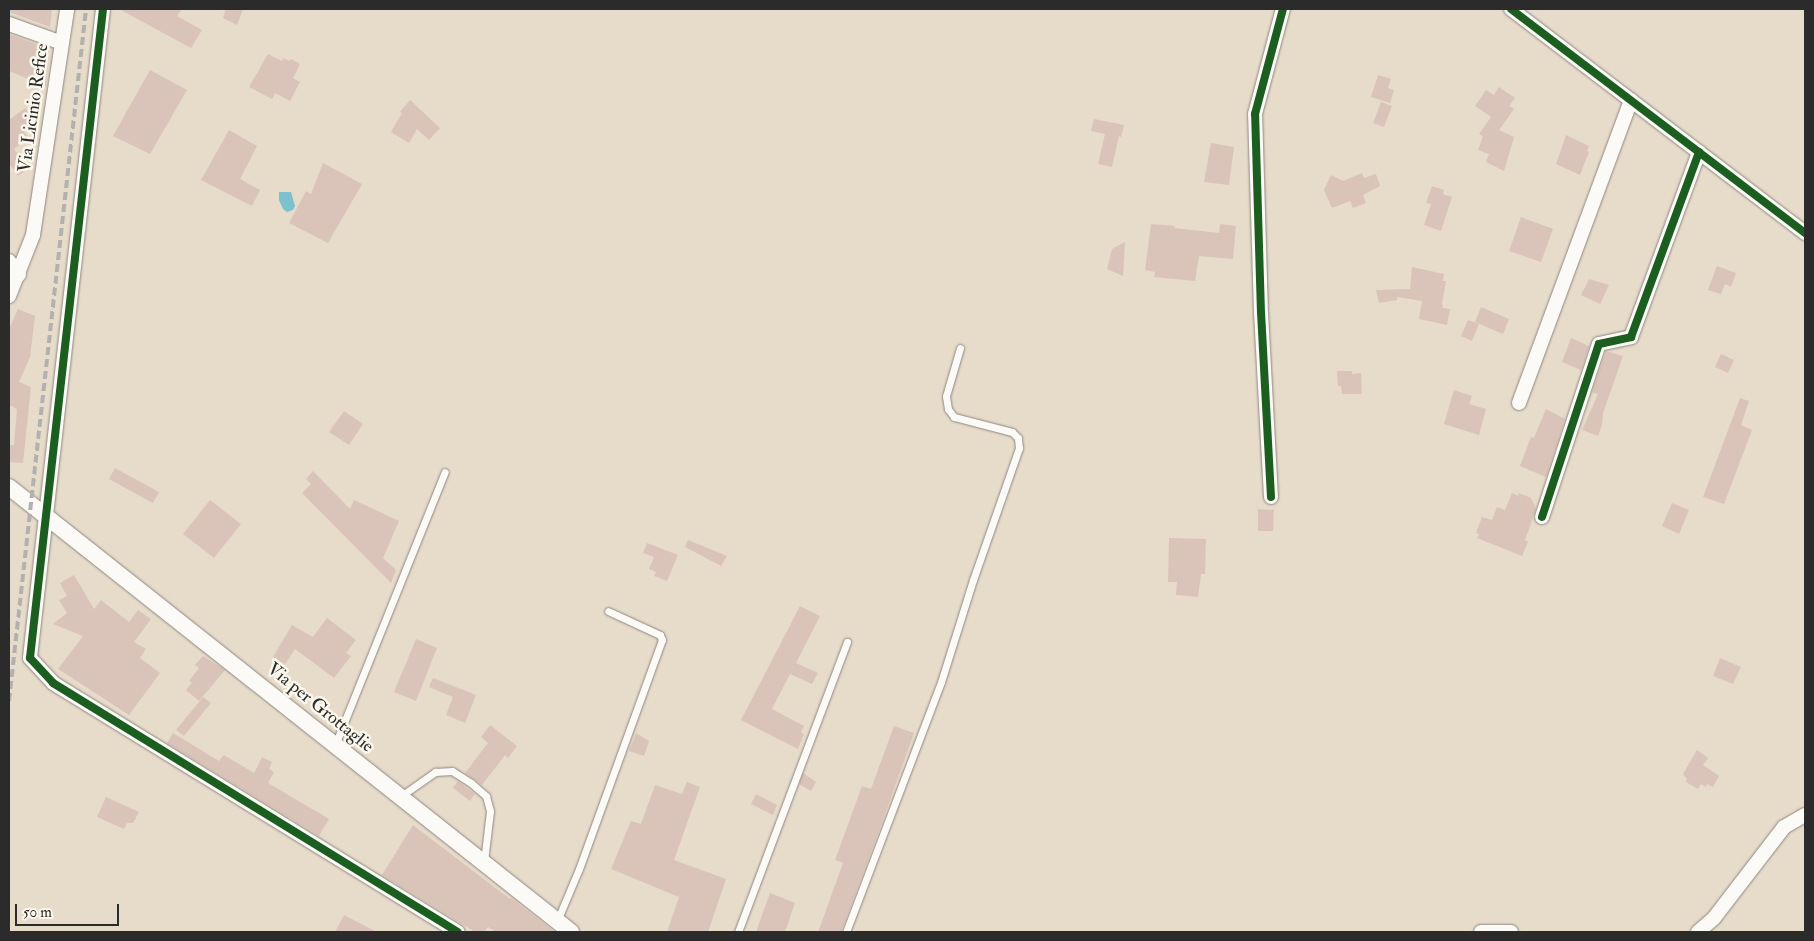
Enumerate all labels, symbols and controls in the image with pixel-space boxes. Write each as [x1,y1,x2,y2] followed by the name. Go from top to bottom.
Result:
[14,42,54,174] street label: Via Licinio Refice
[262,658,378,758] street label: Via per Grottaglie
[18,894,121,926] scale bar
[23,903,52,922] text: 50 m

